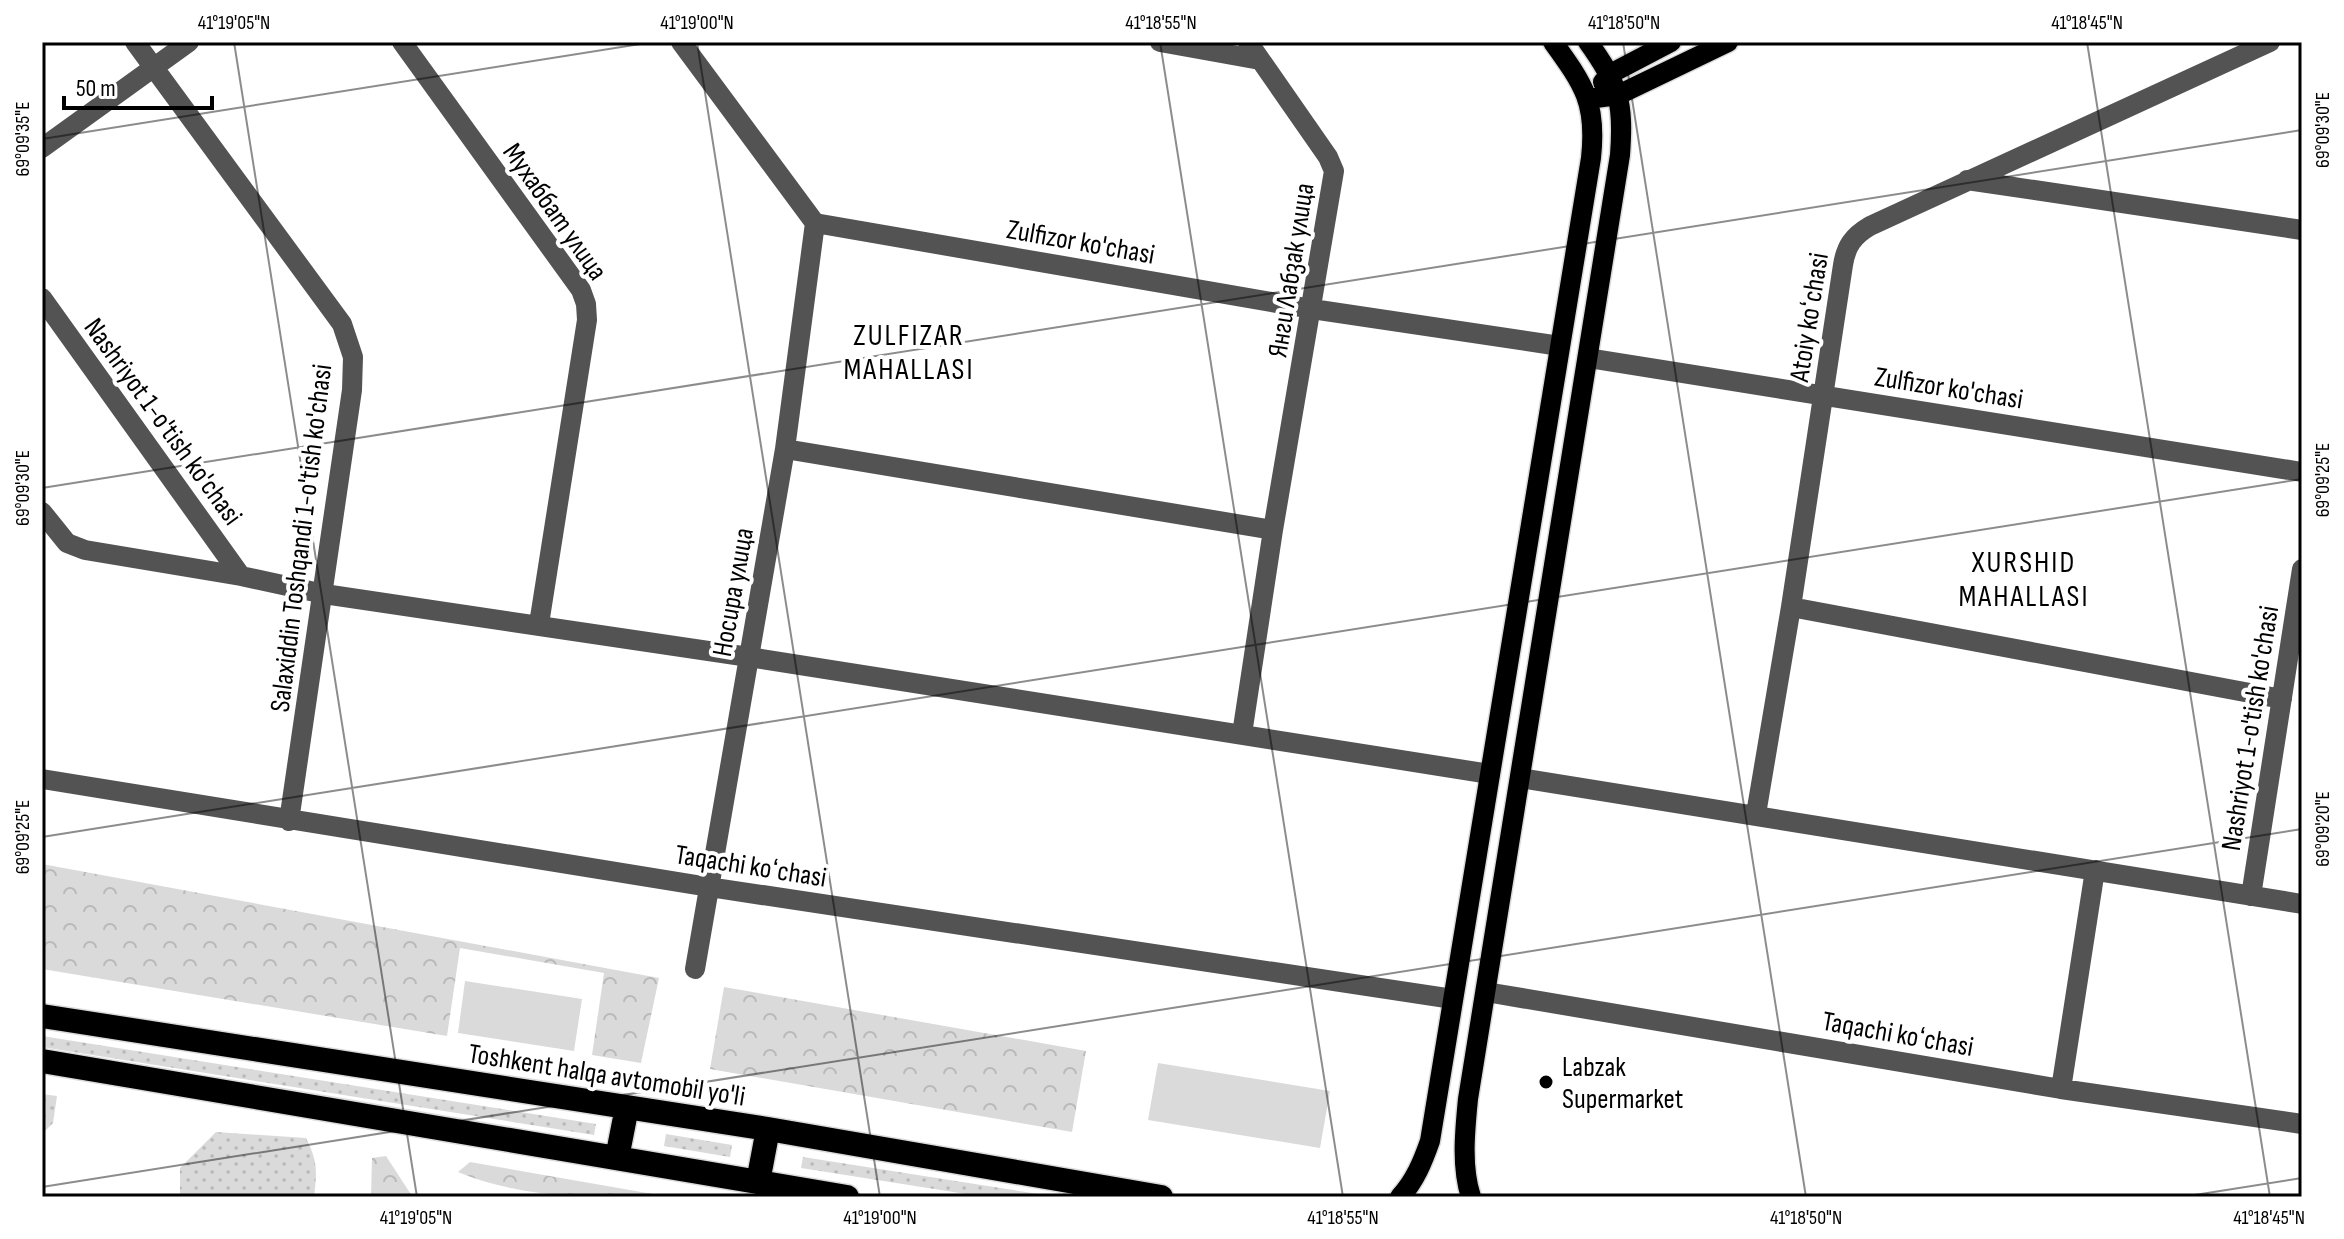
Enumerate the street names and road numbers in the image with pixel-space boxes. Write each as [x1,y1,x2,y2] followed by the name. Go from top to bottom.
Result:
[496,137,614,287] street label: Мухаббат улица
[1261,181,1322,360] street label: Янги Лабзак улица
[1004,213,1157,272] street label: Zulfizor ko'chasi
[1783,251,1836,385] street label: Atoiy koʻchasi
[77,312,249,532] street label: Nashriyot 1-o'tish ko'chasi
[1872,360,2025,416] street label: Zulfizor ko'chasi
[264,362,339,714] street label: Salaxiddin Toshqandi 1-o'tish ko'chasi
[706,525,761,659] street label: Носира улица
[2215,603,2286,853] street label: Nashriyot 1-o'tish ko'chasi
[673,838,829,895] street label: Taqachi koʻchasi
[1820,1005,1976,1064] street label: Taqachi koʻchasi
[466,1037,748,1114] street label: Toshkent halqa avtomobil yo'li

